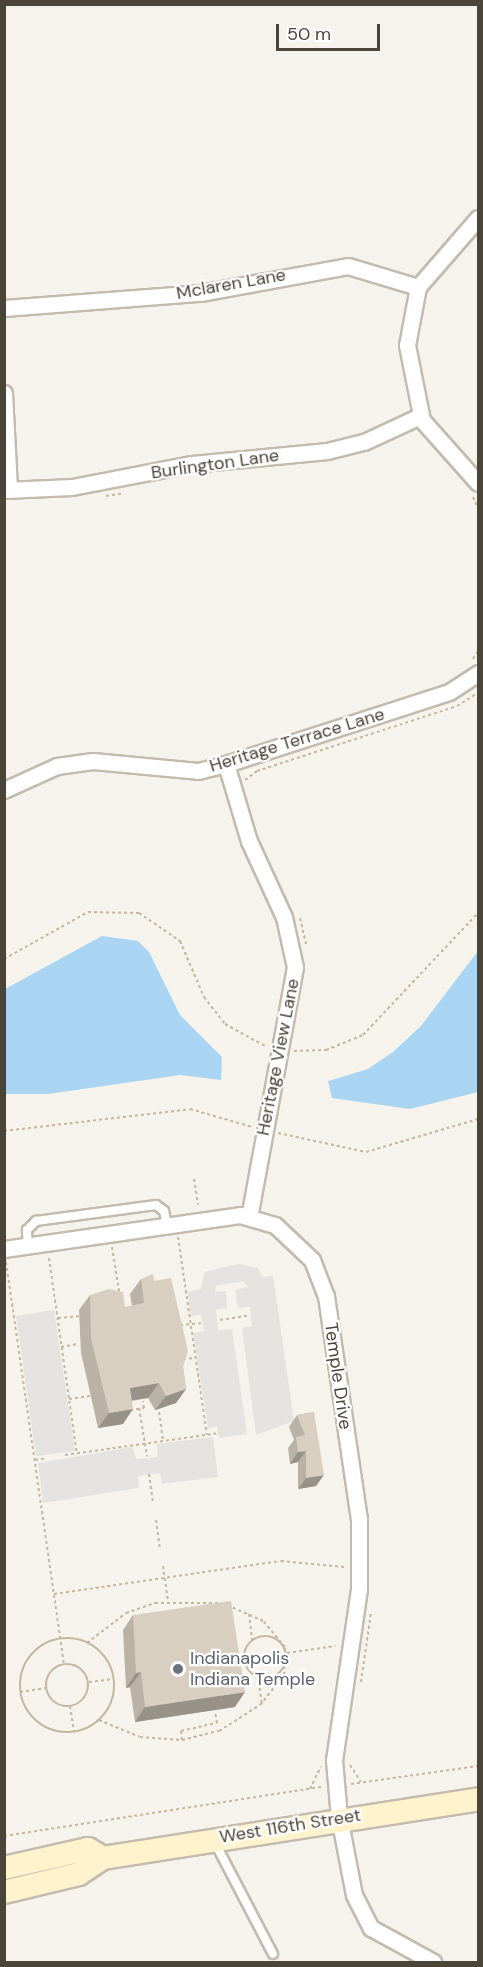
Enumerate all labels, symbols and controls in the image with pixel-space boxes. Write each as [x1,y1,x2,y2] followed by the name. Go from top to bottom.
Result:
[279,12,382,50] scale bar
[287,22,331,46] text: 50 m
[175,264,287,304] street label: Mclaren Lane
[150,444,280,484] street label: Burlington Lane
[207,703,387,777] street label: Heritage Terrace Lane
[252,977,304,1137] street label: Heritage View Lane
[320,1321,356,1431] street label: Temple Drive
[190,1648,315,1690] place label: Indianapolis Indiana Temple
[171,1662,185,1676] marker: Indianapolis Indiana Temple
[218,1804,362,1848] street label: West 116th Street

